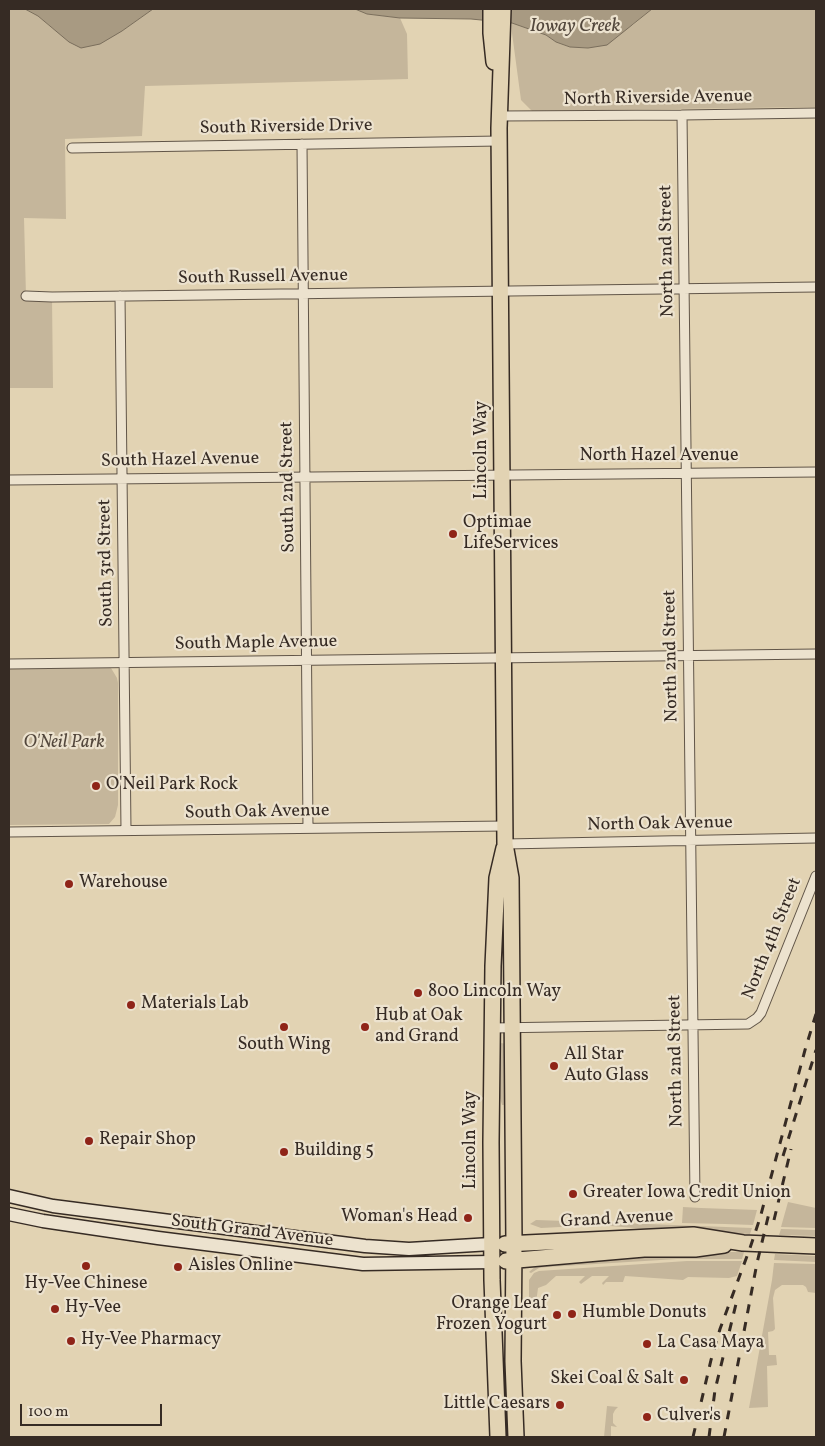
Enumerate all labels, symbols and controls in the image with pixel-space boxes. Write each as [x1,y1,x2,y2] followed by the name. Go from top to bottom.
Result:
[530,17,620,39] water label: Ioway Creek
[564,87,752,111] street label: North Riverside Avenue
[199,116,373,140] street label: South Riverside Drive
[656,185,680,317] street label: North 2nd Street
[178,266,348,290] street label: South Russell Avenue
[472,401,494,499] street label: Lincoln Way
[277,421,301,553] street label: South 2nd Street
[579,446,739,468] street label: North Hazel Avenue
[101,449,259,473] street label: South Hazel Avenue
[95,499,119,627] street label: South 3rd Street
[463,513,558,556] place label: Optimae LifeServices
[447,528,459,540] marker: Optimae LifeServices
[660,590,684,722] street label: North 2nd Street
[175,632,337,656] street label: South Maple Avenue
[23,733,105,755] park label: O'Neil Park
[106,775,238,797] place label: O'Neil Park Rock
[90,780,102,792] marker: O'Neil Park Rock
[184,801,330,825] street label: South Oak Avenue
[587,813,733,837] street label: North Oak Avenue
[79,873,168,895] place label: Warehouse
[739,875,807,1003] street label: North 4th Street
[63,878,75,890] marker: Warehouse
[428,982,561,1004] place label: 800 Lincoln Way
[412,987,424,999] marker: 800 Lincoln Way
[141,994,249,1016] place label: Materials Lab
[665,995,689,1127] street label: North 2nd Street
[125,999,137,1011] marker: Materials Lab
[375,1006,463,1048] place label: Hub at Oak and Grand
[278,1021,290,1033] marker: South Wing
[359,1021,371,1033] marker: Hub at Oak and Grand
[237,1035,331,1057] place label: South Wing
[564,1045,649,1088] place label: All Star Auto Glass
[548,1060,560,1072] marker: All Star Auto Glass
[461,1091,483,1189] street label: Lincoln Way
[99,1130,196,1152] place label: Repair Shop
[83,1135,95,1147] marker: Repair Shop
[294,1141,374,1163] place label: Building 5
[278,1146,290,1158] marker: Building 5
[583,1183,791,1205] place label: Greater Iowa Credit Union
[567,1188,579,1200] marker: Greater Iowa Credit Union
[560,1206,674,1234] street label: Grand Avenue
[341,1207,458,1229] place label: Woman's Head
[170,1211,334,1253] street label: South Grand Avenue
[462,1212,474,1224] marker: Woman's Head
[188,1256,293,1278] place label: Aisles Online
[80,1260,92,1272] marker: Hy-Vee Chinese
[172,1261,184,1273] marker: Aisles Online
[24,1274,148,1296] place label: Hy-Vee Chinese
[436,1294,547,1336] place label: Orange Leaf Frozen Yogurt
[65,1298,121,1320] place label: Hy-Vee
[49,1303,61,1315] marker: Hy-Vee
[582,1303,706,1325] place label: Humble Donuts
[566,1308,578,1320] marker: Humble Donuts
[551,1309,563,1321] marker: Orange Leaf Frozen Yogurt
[81,1330,221,1352] place label: Hy-Vee Pharmacy
[657,1333,765,1355] place label: La Casa Maya
[65,1335,77,1347] marker: Hy-Vee Pharmacy
[641,1338,653,1350] marker: La Casa Maya
[550,1369,674,1391] place label: Skei Coal & Salt
[678,1374,690,1386] marker: Skei Coal & Salt
[22,1394,165,1426] scale bar
[443,1394,550,1416] place label: Little Caesars
[554,1399,566,1411] marker: Little Caesars
[28,1402,68,1423] text: 100 m
[657,1406,721,1428] place label: Culver's
[641,1411,653,1423] marker: Culver's

